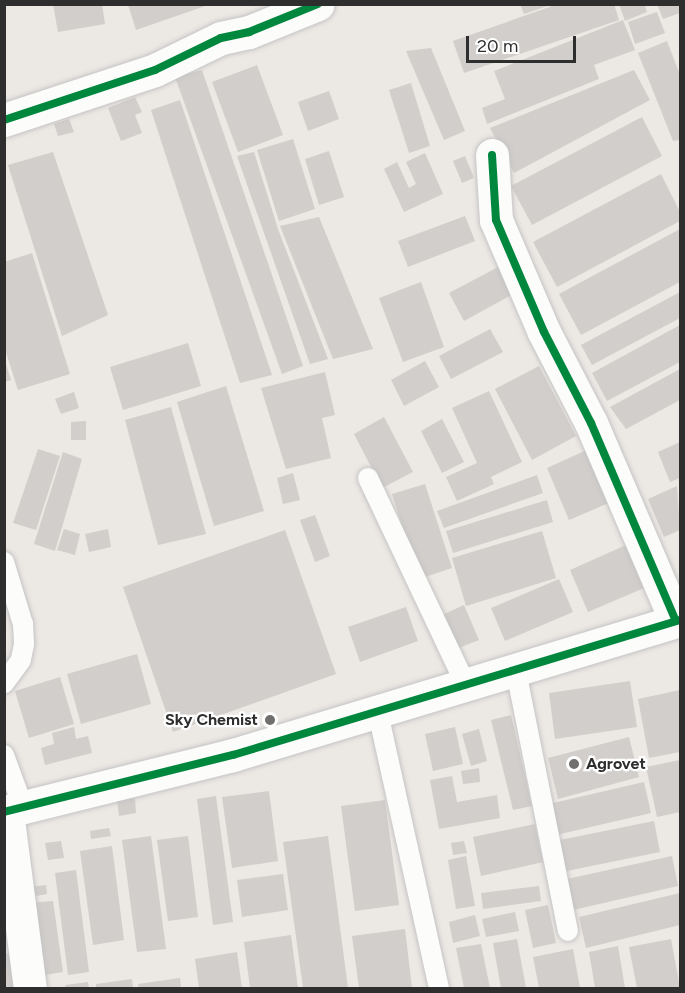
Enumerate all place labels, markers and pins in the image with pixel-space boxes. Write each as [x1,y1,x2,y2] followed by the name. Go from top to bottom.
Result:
[165,710,258,730] place label: Sky Chemist
[263,713,277,727] marker: Sky Chemist
[586,754,646,774] place label: Agrovet
[567,757,581,771] marker: Agrovet

